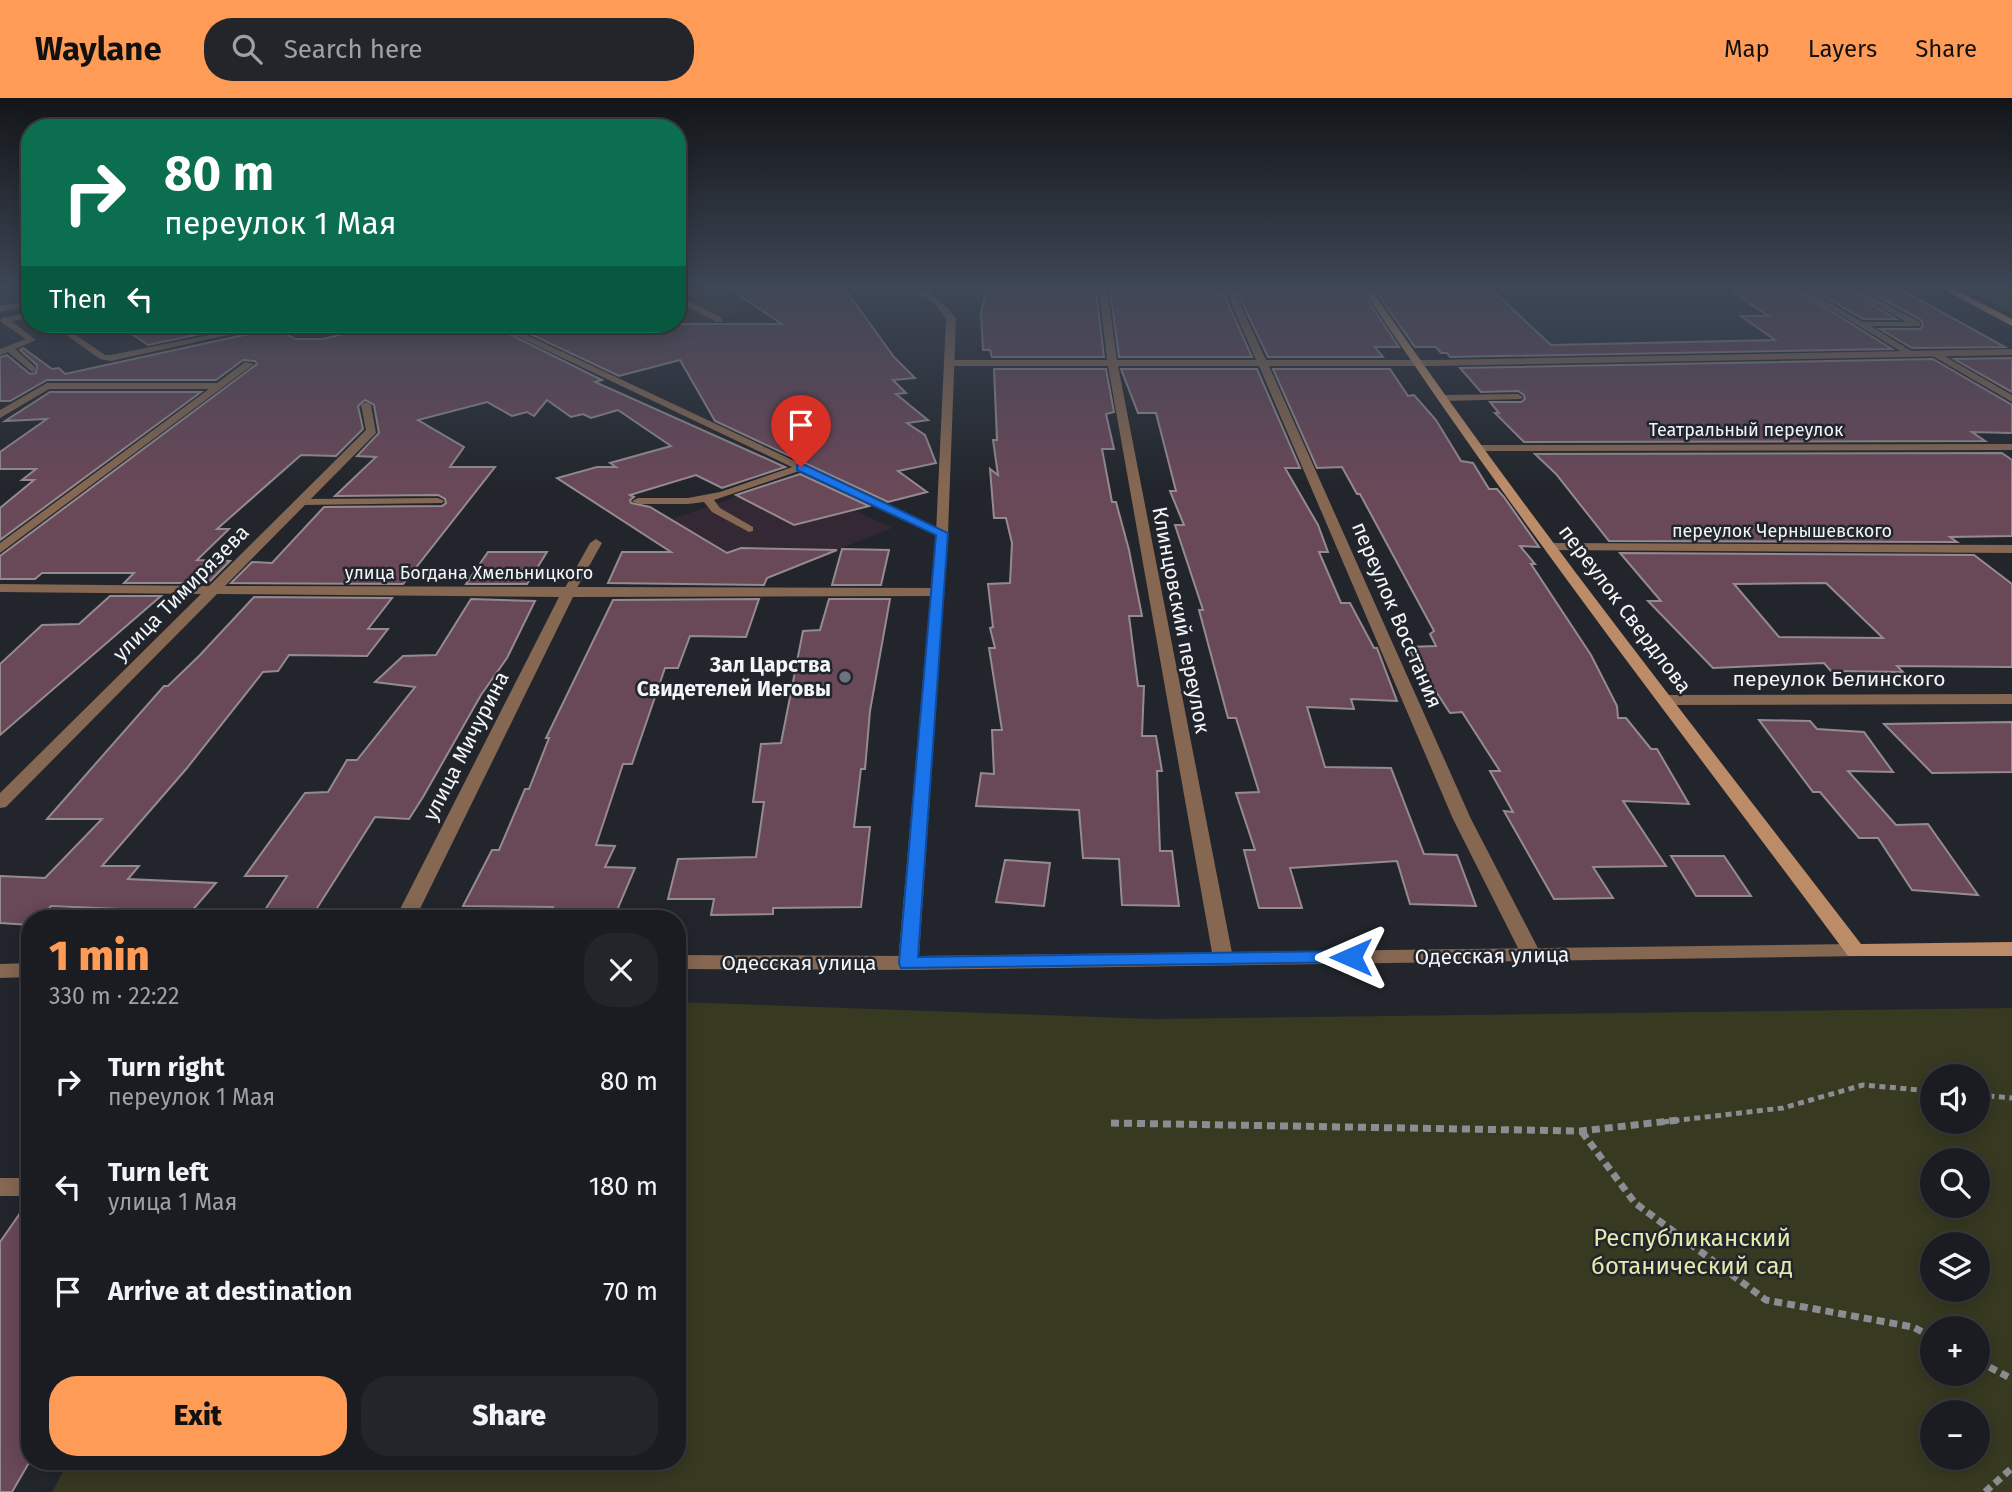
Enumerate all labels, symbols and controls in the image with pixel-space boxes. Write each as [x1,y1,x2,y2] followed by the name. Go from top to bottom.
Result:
[204,18,694,81] search box
[35,29,162,69] text: Waylane
[228,30,266,68] icon: search
[284,34,423,65] text: Search here
[1724,35,1770,63] text: Map
[1808,35,1877,63] text: Layers
[1915,35,1977,63] text: Share
[164,144,274,203] text: 80 m
[49,147,140,238] icon: right
[164,204,397,242] text: переулок 1 Мая
[121,280,159,318] icon: left
[49,284,107,315] text: Then
[771,395,831,467] pin
[782,406,820,444] icon: arrive
[1649,419,1844,441] street label: Театральный переулок
[1146,504,1216,736] street label: Клинцовский переулок
[1346,518,1448,712] street label: переулок Восстания
[107,519,255,667] street label: улица Тимирязева
[1553,519,1697,699] street label: переулок Свердлова
[1672,520,1892,542] street label: переулок Чернышевского
[345,562,593,584] street label: улица Богдана Хмельницкого
[637,652,831,702] place label: Зал Царства Свидетелей Иеговы
[1733,666,1945,692] street label: переулок Белинского
[417,667,515,825] street label: улица Мичурина
[837,669,853,685] marker: Зал Царства Свидетелей Иеговы
[1314,920,1388,994] position arrow
[49,931,150,981] text: 1 min
[584,933,658,1007] button: close
[1414,942,1570,970] street label: Одесская улица
[722,950,876,976] street label: Одесская улица
[49,982,179,1010] text: 330 m · 22:22
[108,1052,225,1083] text: Turn right
[49,1063,87,1101] icon: right
[1920,1064,1990,1470] map controls
[1920,1064,1990,1134] button: sound
[600,1066,658,1097] text: 80 m
[108,1083,275,1111] text: переулок 1 Мая
[1920,1148,1990,1218] button: search
[108,1157,209,1188] text: Turn left
[49,1168,87,1206] icon: left
[589,1171,658,1202] text: 180 m
[108,1188,237,1216] text: улица 1 Мая
[1591,1224,1793,1280] park label: Республиканский ботанический сад
[1920,1232,1990,1302] button: layers
[49,1273,87,1311] icon: arrive
[108,1276,352,1307] text: Arrive at destination
[603,1276,658,1307] text: 70 m
[1920,1316,1990,1386] button: +
[49,1376,347,1456] button: Exit
[361,1376,658,1456] button: Share
[1920,1400,1990,1470] button: −

